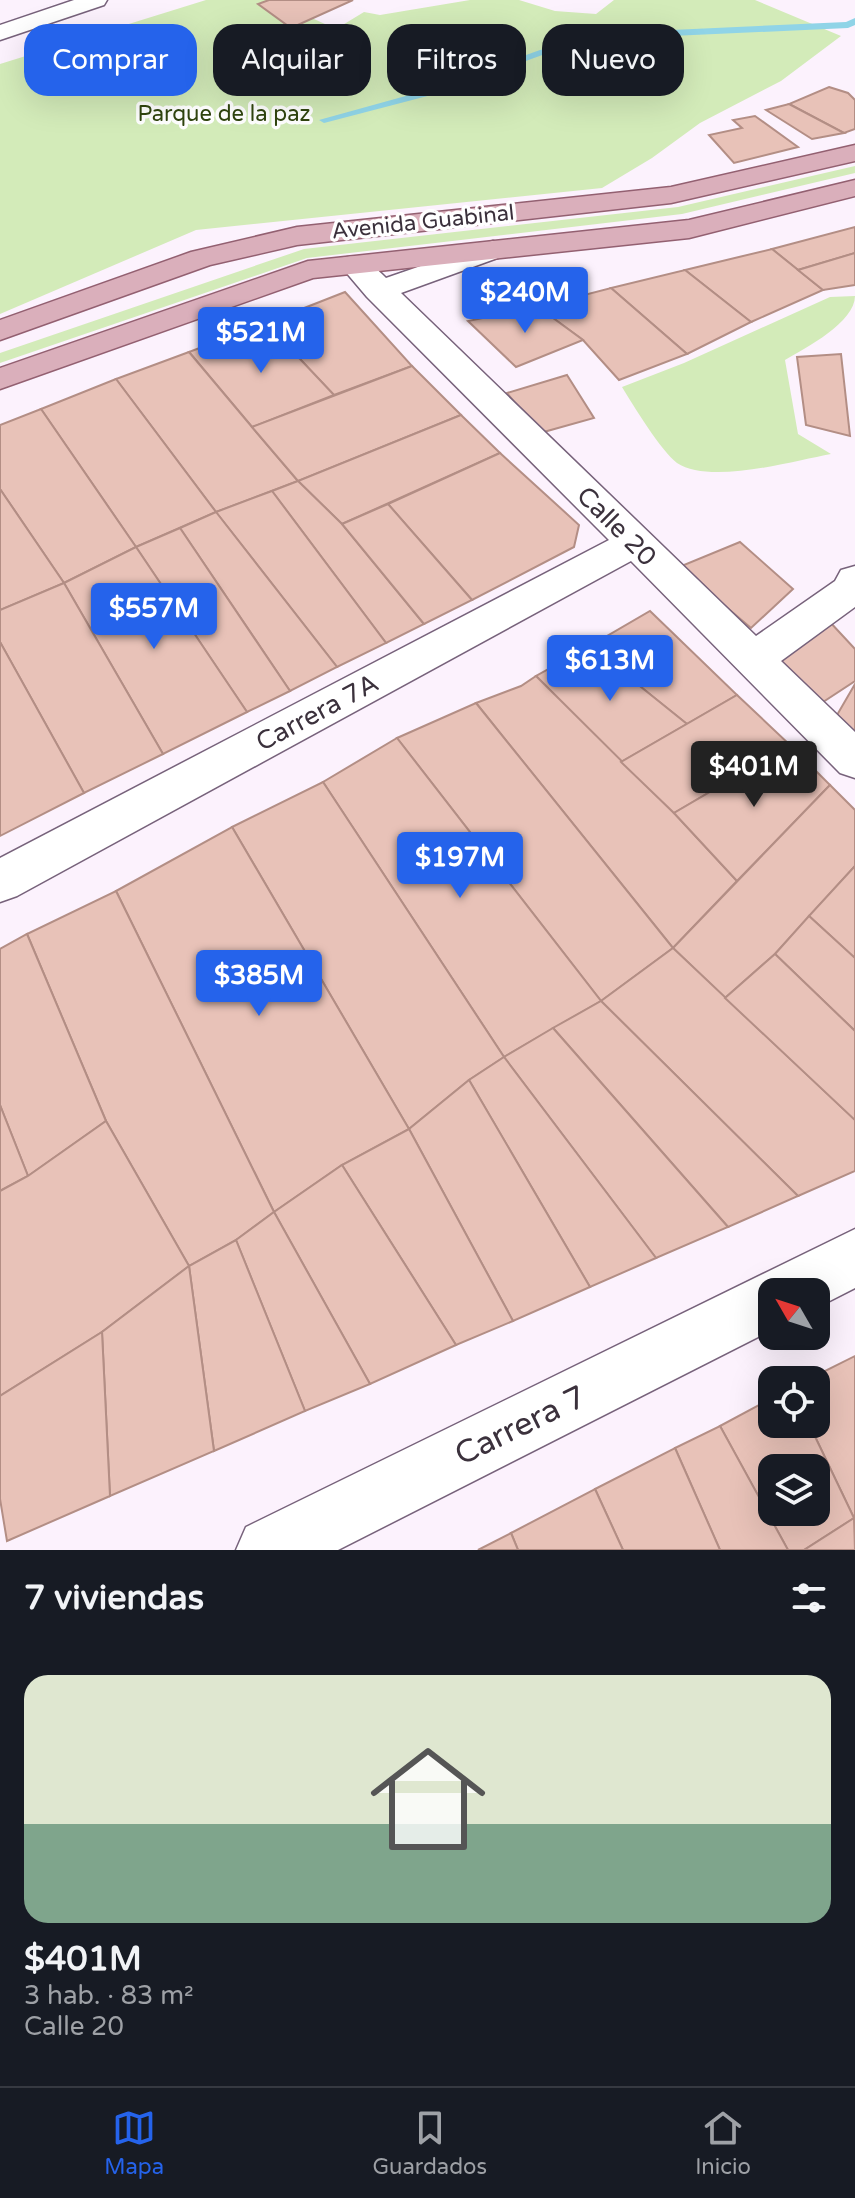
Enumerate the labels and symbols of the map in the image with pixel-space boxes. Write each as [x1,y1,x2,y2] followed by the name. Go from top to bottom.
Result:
[138,101,311,127] park label: Parque de la paz
[331,199,516,245] street label: Avenida Guabinal
[469,267,581,335] pin: $240M
[205,307,317,375] pin: $521M
[570,480,663,573] street label: Calle 20
[98,583,210,651] pin: $557M
[554,635,666,703] pin: $613M
[251,667,384,758] street label: Carrera 7A
[698,741,810,809] pin: $401M
[404,832,516,900] pin: $197M
[203,950,315,1018] pin: $385M
[758,1278,830,1350] north arrow
[449,1378,592,1474] street label: Carrera 7

